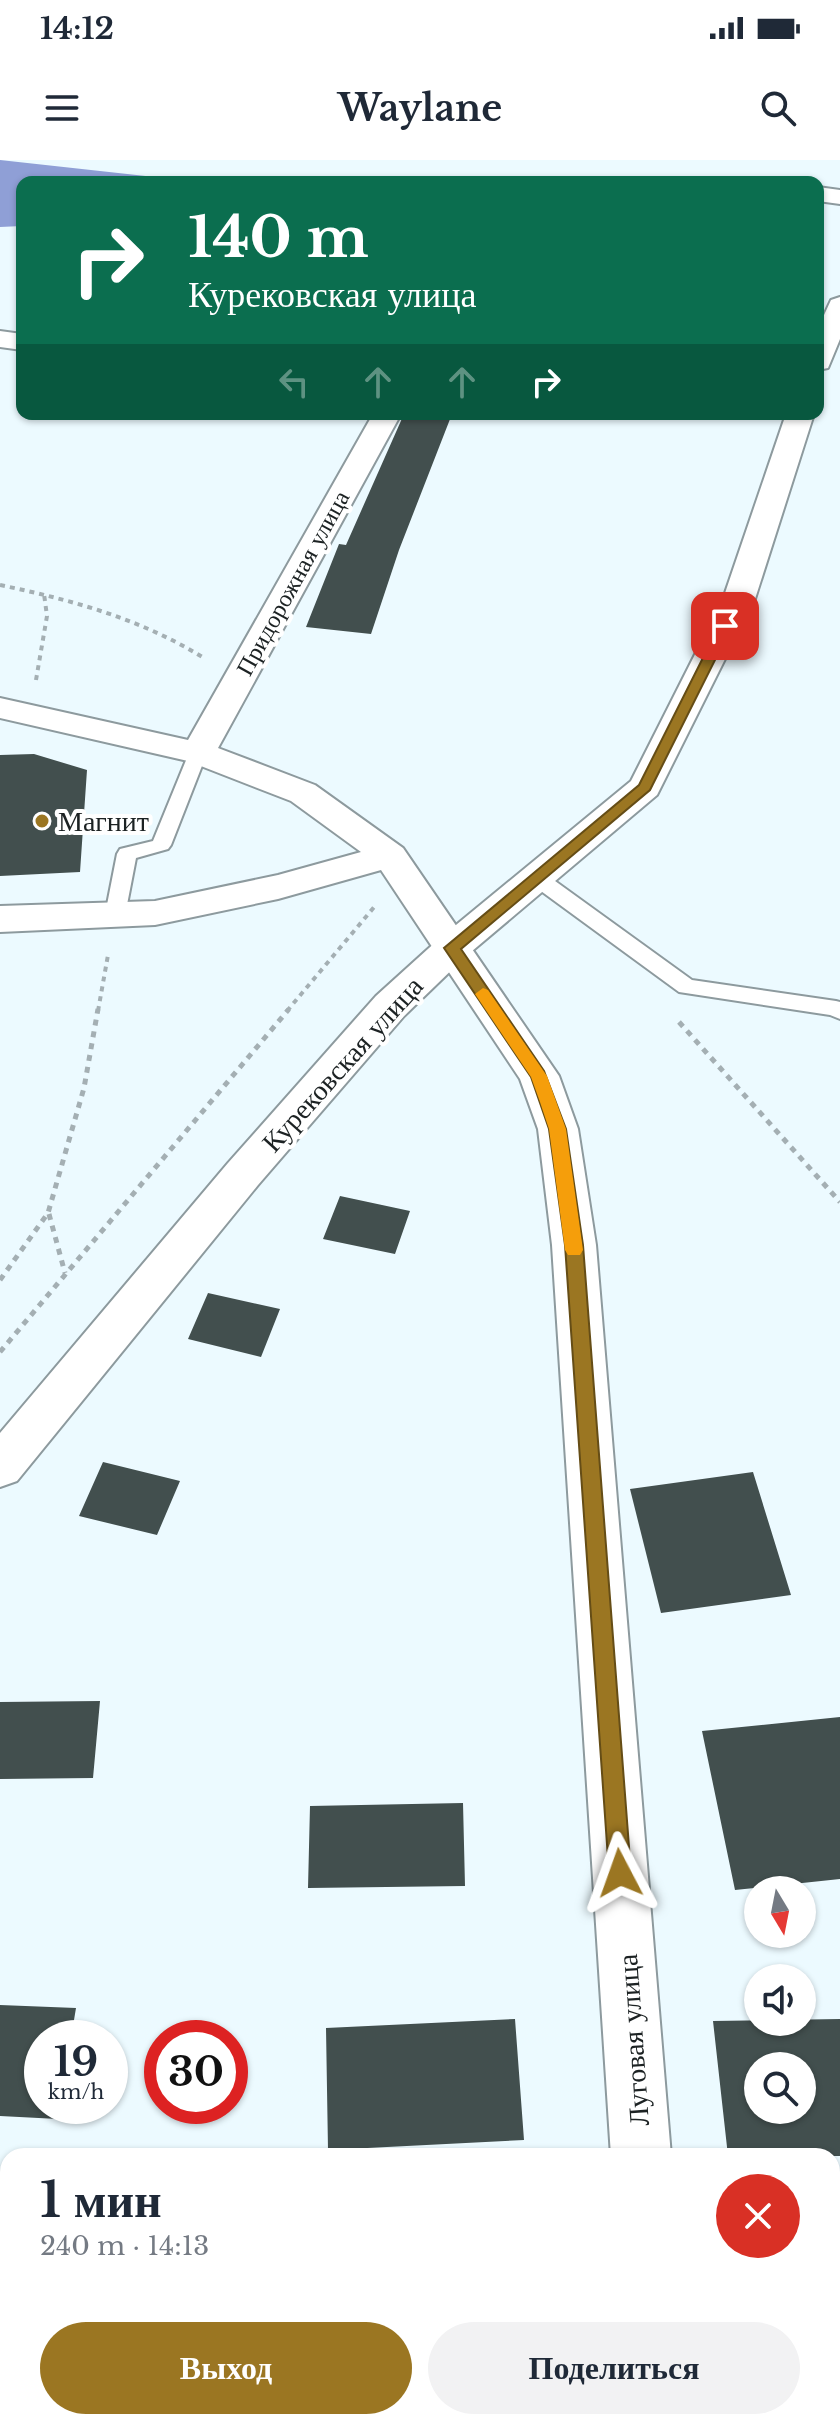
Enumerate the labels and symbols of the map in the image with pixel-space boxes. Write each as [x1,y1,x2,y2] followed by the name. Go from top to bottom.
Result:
[230,485,356,680] street label: Придорожная улица
[691,592,759,660] pin
[58,804,149,839] place label: Магнит
[33,812,51,830] marker: Магнит
[254,969,431,1159] street label: Курековская улица
[578,1831,662,1915] position arrow
[744,1876,816,1948] north arrow
[610,1952,657,2127] street label: Луговая улица
[144,2020,248,2124] speed limit sign: 30

